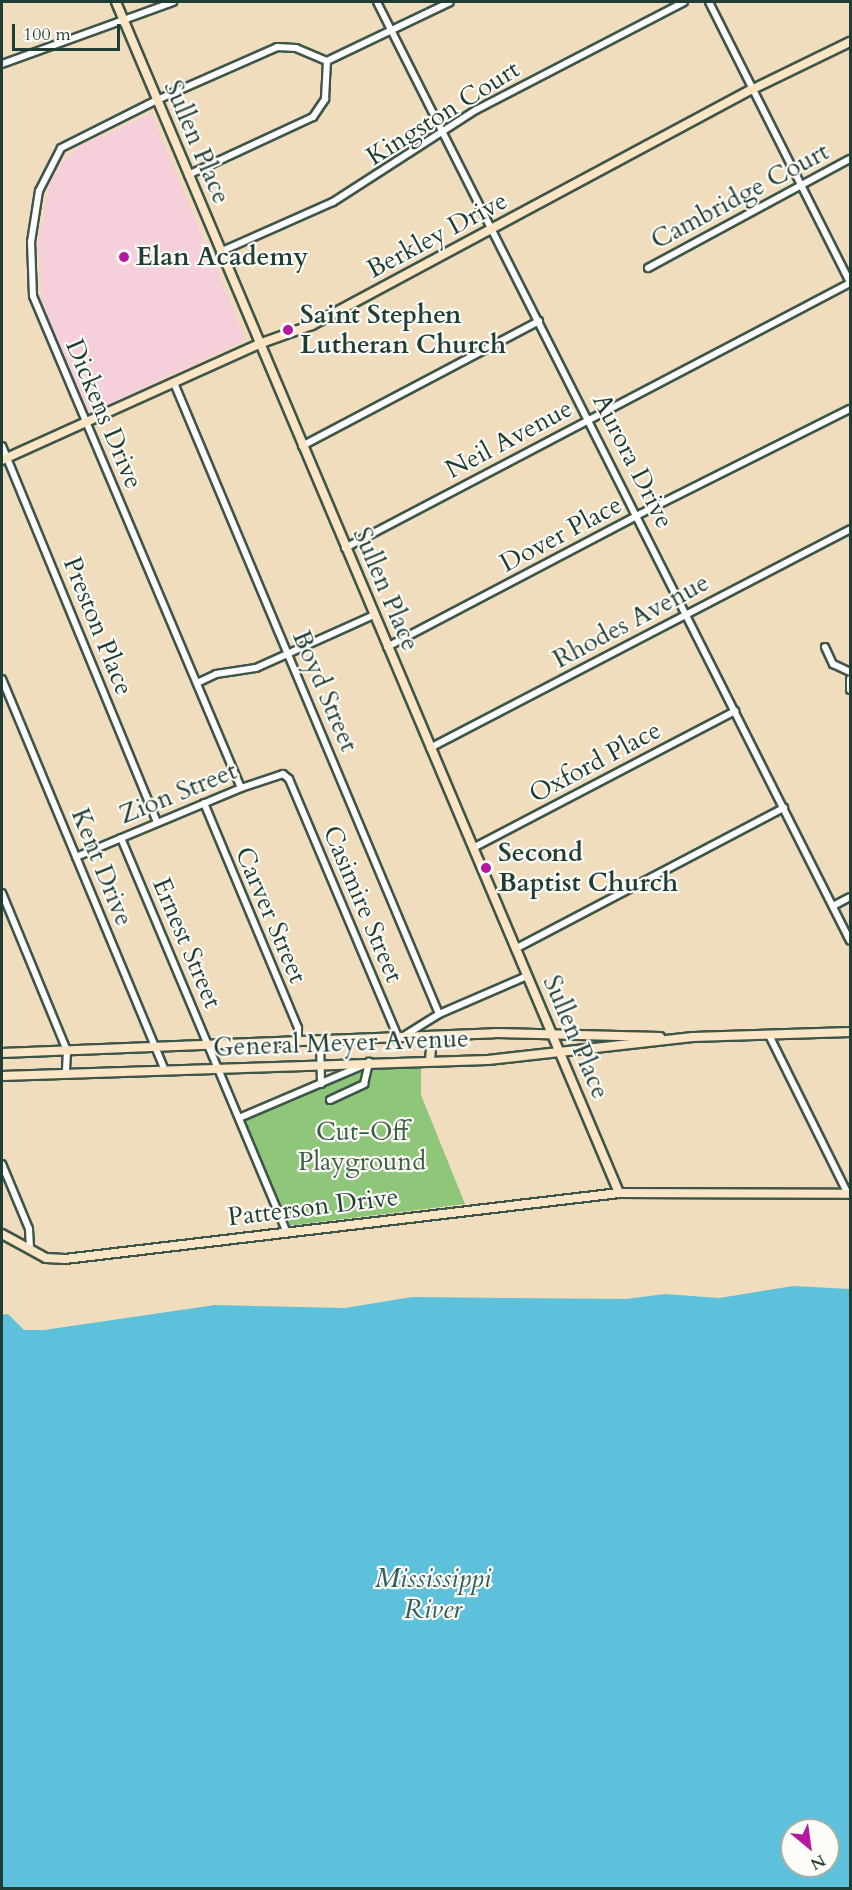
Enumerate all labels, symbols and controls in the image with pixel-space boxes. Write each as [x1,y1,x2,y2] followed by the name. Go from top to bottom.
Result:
[15,12,123,50] scale bar
[23,22,71,47] text: 100 m
[361,53,525,173] street label: Kingston Court
[157,76,237,208] street label: Sullen Place
[646,136,834,256] street label: Cambridge Court
[361,185,513,285] street label: Berkley Drive
[136,241,308,273] place label: Elan Academy
[117,250,131,264] marker: Elan Academy
[300,299,506,360] place label: Saint Stephen Lutheran Church
[281,323,295,337] marker: Saint Stephen Lutheran Church
[59,335,149,493] street label: Dickens Drive
[586,388,680,534] street label: Aurora Drive
[440,393,578,485] street label: Neil Avenue
[495,489,627,579] street label: Dover Place
[346,523,426,655] street label: Sullen Place
[56,552,140,700] street label: Preston Place
[548,567,714,675] street label: Rhodes Avenue
[285,626,365,756] street label: Boyd Street
[524,714,666,810] street label: Oxford Place
[115,755,241,831] street label: Zion Street
[64,804,140,930] street label: Kent Drive
[316,821,410,987] street label: Casimire Street
[498,837,678,898] place label: Second Baptist Church
[228,842,314,988] street label: Carver Street
[479,861,493,875] marker: Second Baptist Church
[146,873,228,1013] street label: Ernest Street
[536,971,616,1103] street label: Sullen Place
[213,1023,469,1063] street label: General Meyer Avenue
[298,1116,426,1178] park label: Cut-Off Playground
[226,1181,400,1233] street label: Patterson Drive
[375,1562,491,1625] water label: Mississippi River
[780,1818,840,1878] north arrow
[806,1849,829,1875] text: N

